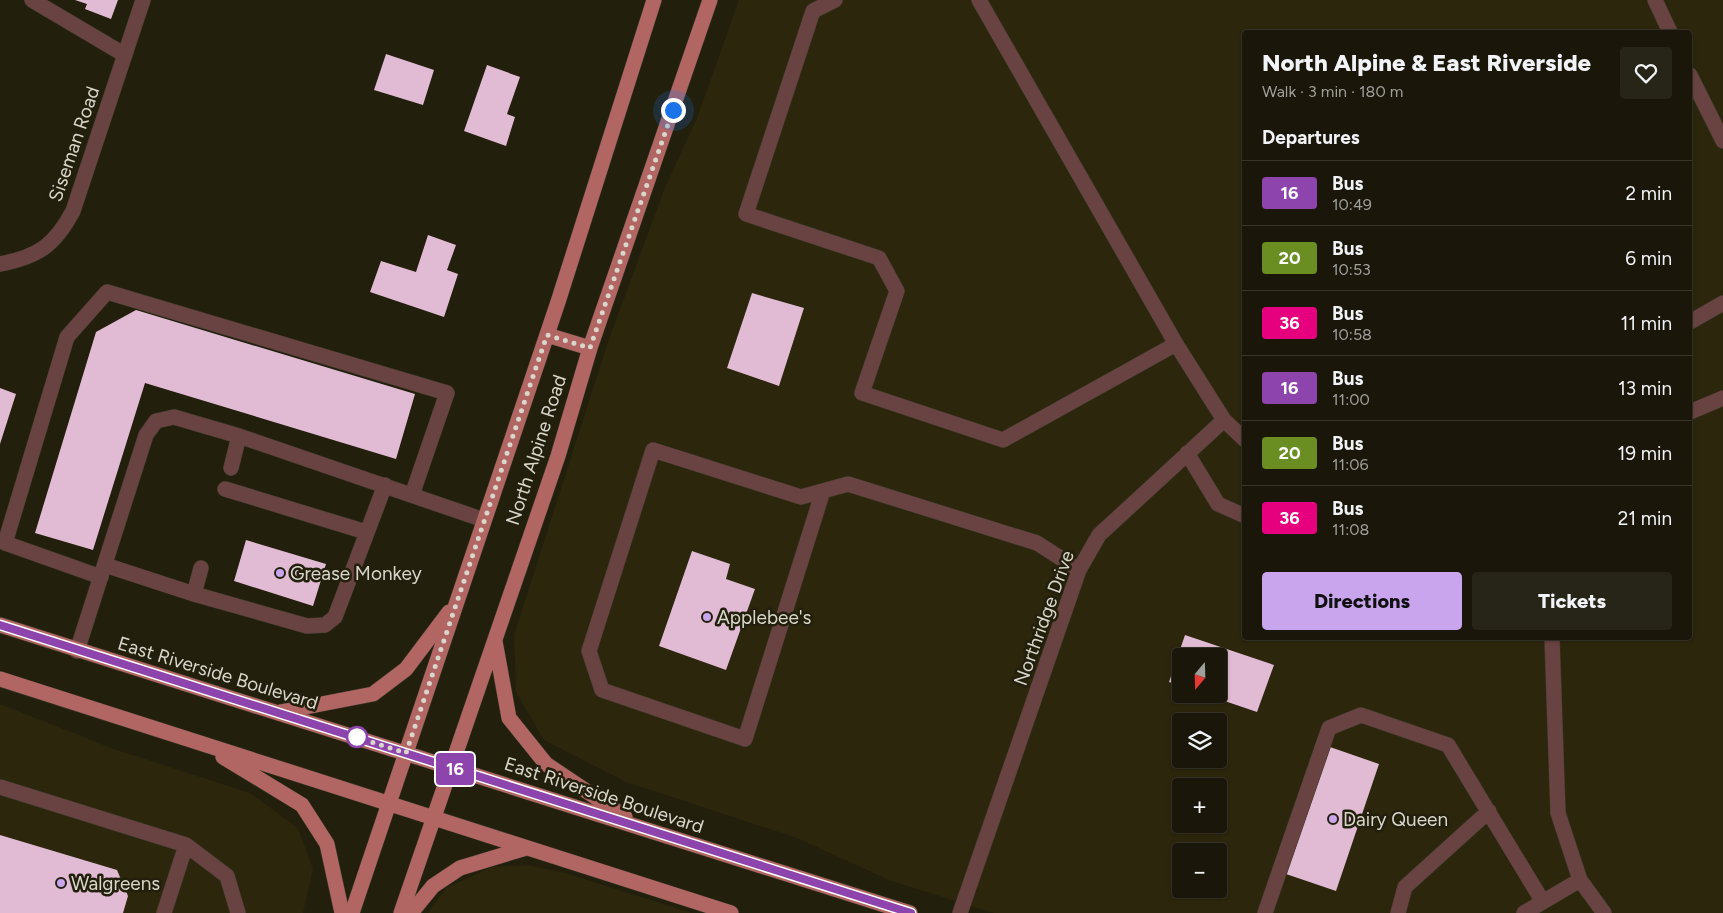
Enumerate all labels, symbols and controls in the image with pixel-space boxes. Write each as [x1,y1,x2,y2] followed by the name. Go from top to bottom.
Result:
[1620,47,1672,99] button: heart
[1262,48,1591,77] text: North Alpine & East Riverside
[1262,82,1403,101] text: Walk · 3 min · 180 m
[44,83,104,205] street label: Siseman Road
[661,98,686,123] your location
[1262,126,1360,149] text: Departures
[1332,172,1363,195] text: Bus
[1280,182,1299,204] text: 16
[1626,182,1672,205] text: 2 min
[1332,195,1372,214] text: 10:49
[1332,237,1363,260] text: Bus
[1278,247,1301,269] text: 20
[1625,247,1672,270] text: 6 min
[1332,260,1371,279] text: 10:53
[1332,302,1363,325] text: Bus
[1279,312,1300,334] text: 36
[1620,312,1672,335] text: 11 min
[1332,325,1372,344] text: 10:58
[1332,367,1363,390] text: Bus
[501,372,571,528] street label: North Alpine Road
[1280,377,1299,399] text: 16
[1618,377,1672,400] text: 13 min
[1332,390,1370,409] text: 11:00
[1332,432,1363,455] text: Bus
[1278,442,1301,464] text: 20
[1618,442,1672,465] text: 19 min
[1332,455,1369,474] text: 11:06
[1332,497,1363,520] text: Bus
[1279,507,1300,529] text: 36
[1618,507,1672,530] text: 21 min
[1332,520,1369,539] text: 11:08
[1009,547,1079,689] street label: Northridge Drive
[290,562,422,585] place label: Grease Monkey
[274,567,286,579] marker: Grease Monkey
[1262,572,1462,630] button: Directions
[1472,572,1672,630] button: Tickets
[717,606,812,629] place label: Applebee's
[701,611,713,623] marker: Applebee's
[115,632,321,714] street label: East Riverside Boulevard
[1172,648,1228,702] north arrow
[1172,648,1227,898] map controls
[1172,713,1227,768] button: layers
[346,726,368,748] unlabelled marker
[501,752,707,838] street label: East Riverside Boulevard
[432,753,478,785] line badge: 16
[446,758,464,780] text: 16
[1172,778,1227,833] button: +
[1343,808,1448,831] place label: Dairy Queen
[1327,813,1339,825] marker: Dairy Queen
[1172,843,1227,898] button: −
[71,872,160,895] place label: Walgreens
[55,877,67,889] marker: Walgreens

